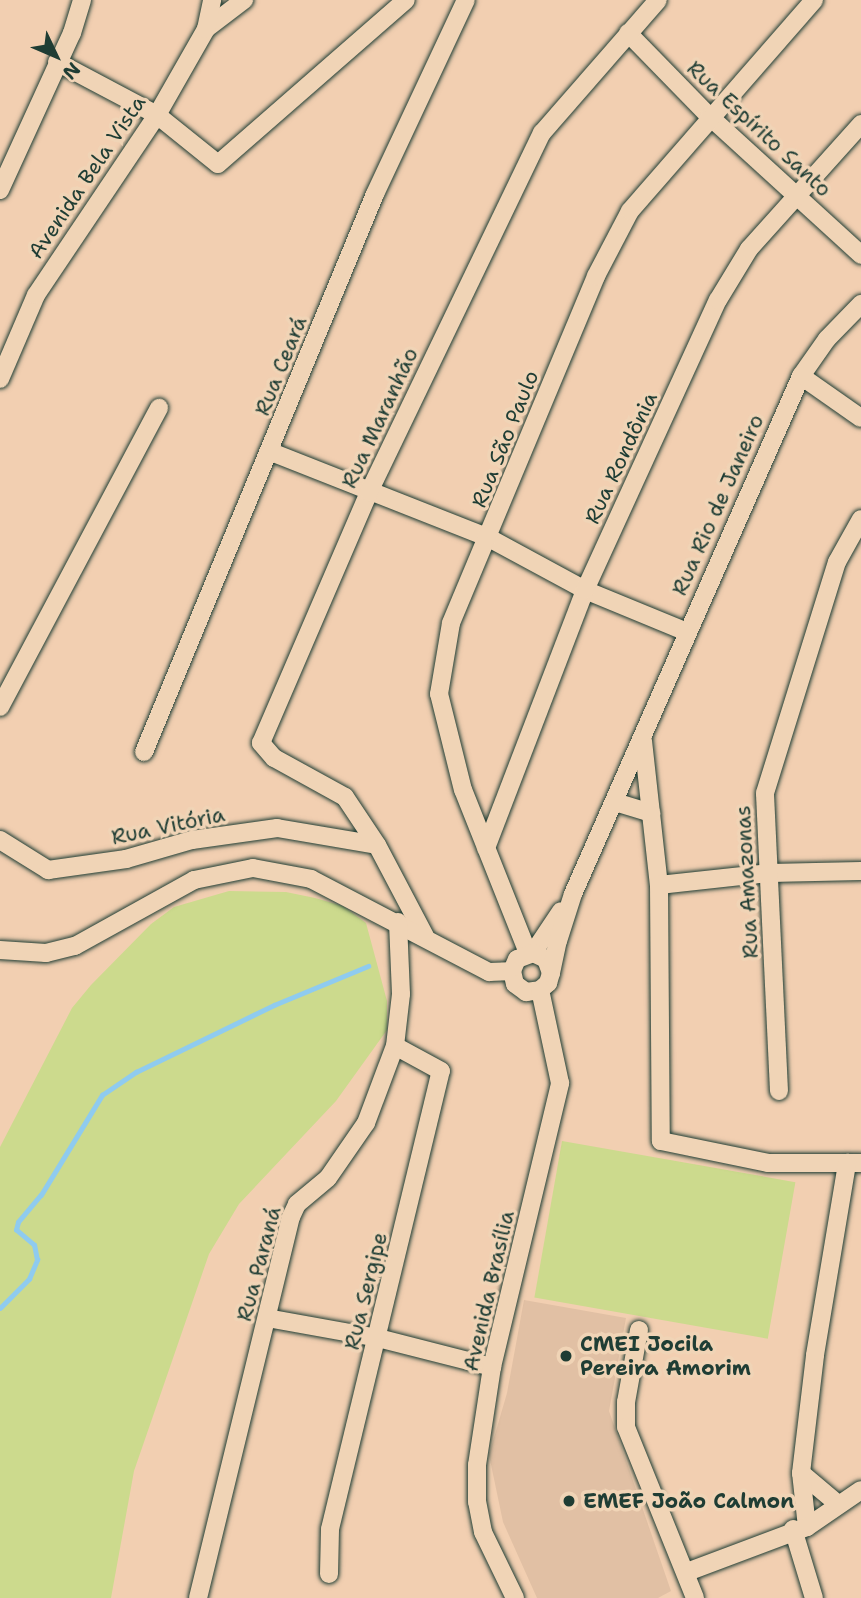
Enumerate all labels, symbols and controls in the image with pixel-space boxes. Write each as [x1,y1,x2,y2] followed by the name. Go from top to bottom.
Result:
[21,21,91,91] north arrow
[682,56,836,202] street label: Rua Espírito Santo
[57,57,86,85] text: N
[23,91,151,263] street label: Avenida Bela Vista
[250,313,312,419] street label: Rua Ceará
[336,344,424,492] street label: Rua Maranhão
[466,367,544,511] street label: Rua São Paulo
[579,388,663,528] street label: Rua Rondônia
[667,411,769,599] street label: Rua Rio de Janeiro
[109,802,227,850] street label: Rua Vitória
[730,805,764,959] street label: Rua Amazonas
[232,1204,286,1324] street label: Rua Paraná
[458,1208,520,1374] street label: Avenida Brasília
[339,1230,393,1352] street label: Rua Sergipe
[580,1331,751,1381] place label: CMEI Jocila Pereira Amorim
[558,1348,574,1364] marker: CMEI Jocila Pereira Amorim
[583,1488,794,1514] place label: EMEF João Calmon
[561,1493,577,1509] marker: EMEF João Calmon

